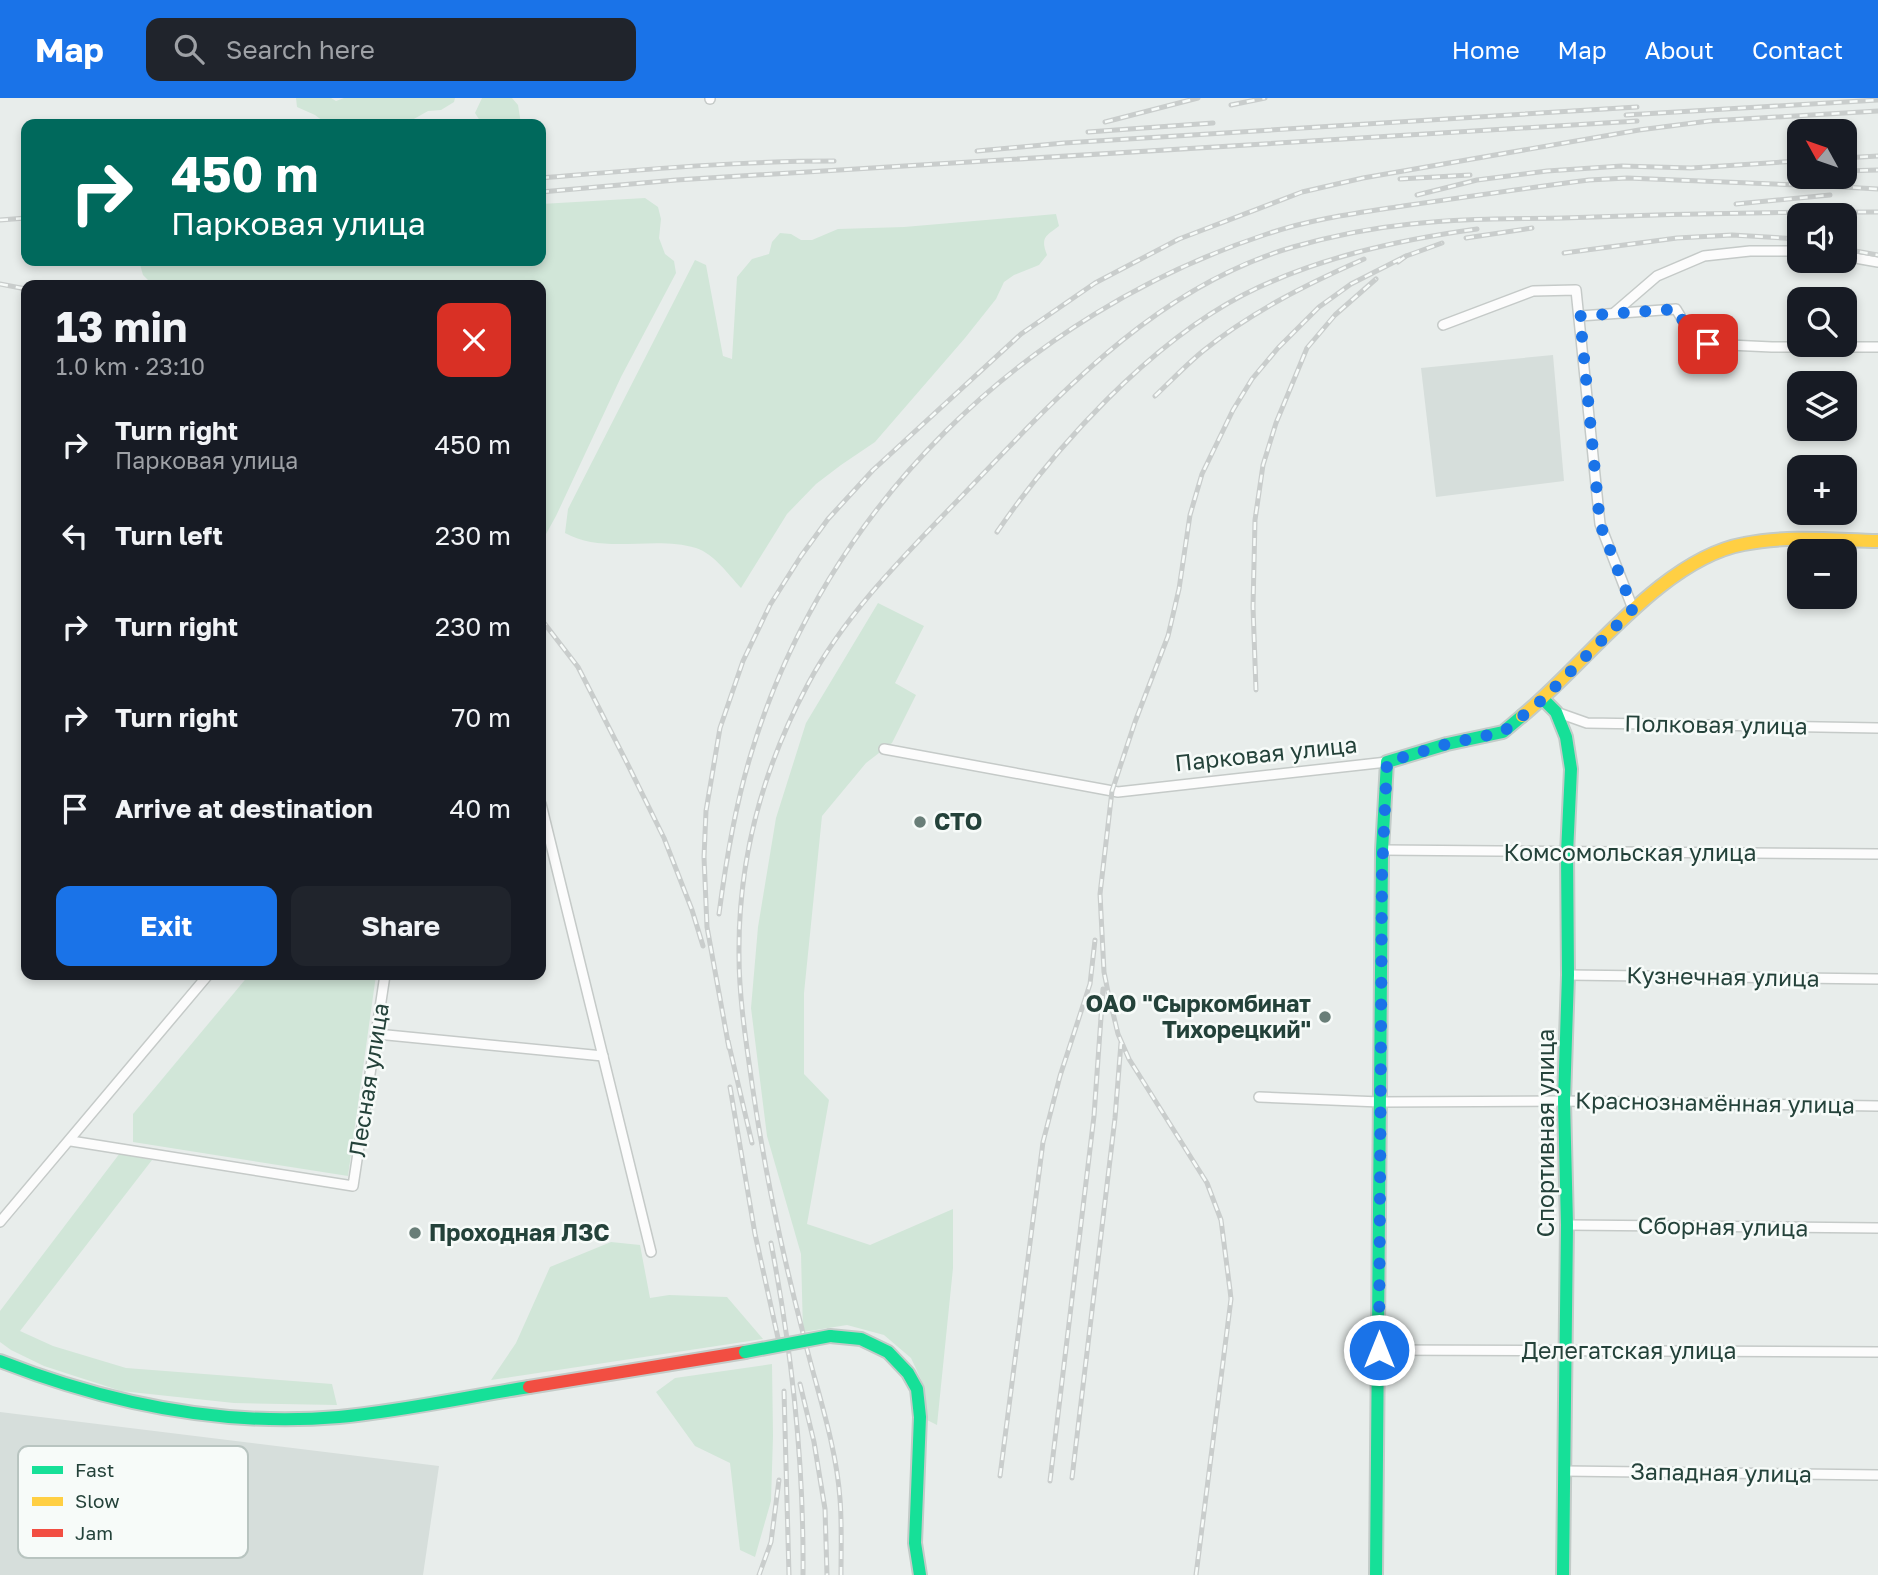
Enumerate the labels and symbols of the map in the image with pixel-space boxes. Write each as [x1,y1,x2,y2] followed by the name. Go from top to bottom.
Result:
[1787,119,1857,189] north arrow
[1678,314,1738,374] pin
[1624,708,1808,740] street label: Полковая улица
[1173,730,1358,777] street label: Парковая улица
[934,807,982,835] place label: СТО
[912,814,928,830] marker: СТО
[1504,838,1757,866] street label: Комсомольская улица
[1626,960,1820,992] street label: Кузнечная улица
[1086,989,1311,1043] place label: ОАО "Сыркомбинат Тихорецкий"
[342,1001,394,1159] street label: Лесная улица
[1317,1009,1333,1025] marker: ОАО "Сыркомбинат Тихорецкий"
[1531,1029,1559,1237] street label: Спортивная улица
[1575,1086,1855,1118] street label: Краснознамённая улица
[1638,1211,1809,1241] street label: Сборная улица
[429,1218,610,1246] place label: Проходная ЛЗС
[407,1225,423,1241] marker: Проходная ЛЗС
[1342,1313,1416,1387] position arrow
[1521,1336,1737,1364] street label: Делегатская улица
[18,1446,248,1558] legend
[1630,1456,1812,1488] street label: Западная улица
[75,1458,114,1481] text: Fast
[75,1489,120,1512] text: Slow
[75,1521,113,1544] text: Jam

